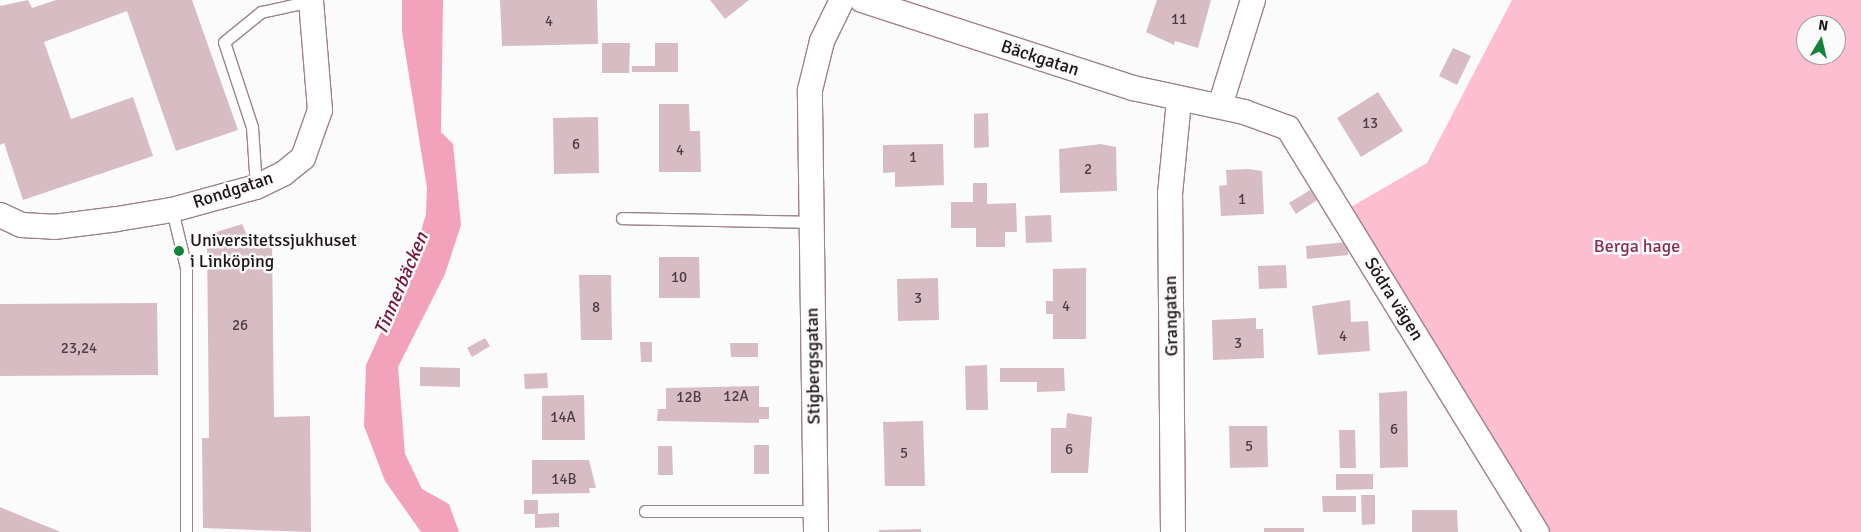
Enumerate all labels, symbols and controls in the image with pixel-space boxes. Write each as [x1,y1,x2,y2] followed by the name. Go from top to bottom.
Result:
[1171,11,1187,29] house number: 11
[545,13,553,31] house number: 4
[1796,15,1846,65] north arrow
[1817,17,1829,35] text: N
[998,35,1082,81] street label: Bäckgatan
[1362,115,1378,133] house number: 13
[572,136,580,154] house number: 6
[676,142,684,160] house number: 4
[909,149,917,167] house number: 1
[1084,161,1092,179] house number: 2
[190,167,276,213] street label: Rondgatan
[1238,191,1246,209] house number: 1
[370,229,434,339] water label: Tinnerbäcken
[190,230,357,272] place label: Universitetssjukhuset i Linköping
[1594,235,1680,257] park label: Berga hage
[172,244,186,258] marker: Universitetssjukhuset i Linköping
[1360,253,1428,345] street label: Södra vägen
[671,269,687,287] house number: 10
[1159,275,1183,357] street label: Grangatan
[914,290,922,308] house number: 3
[1062,298,1070,316] house number: 4
[592,299,600,317] house number: 8
[801,307,825,425] street label: Stigbergsgatan
[232,317,248,335] house number: 26
[1339,328,1347,346] house number: 4
[1234,335,1242,353] house number: 3
[61,340,97,358] house number: 23,24
[723,388,749,406] house number: 12A
[676,389,702,407] house number: 12B
[550,409,576,427] house number: 14A
[1390,421,1398,439] house number: 6
[1245,438,1253,456] house number: 5
[1065,441,1073,459] house number: 6
[900,445,908,463] house number: 5
[551,471,577,489] house number: 14B

